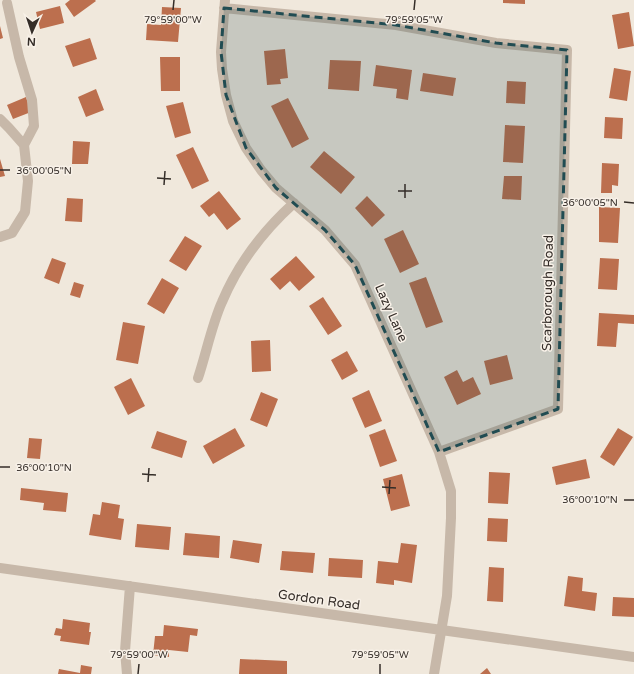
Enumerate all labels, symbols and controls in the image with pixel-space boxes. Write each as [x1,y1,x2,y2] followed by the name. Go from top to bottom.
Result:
[12,12,52,52] north arrow
[144,14,202,26] text: 79°59'00"W
[385,14,443,26] text: 79°59'05"W
[27,35,36,48] text: N
[16,165,72,177] text: 36°00'05"N
[562,197,618,209] text: 36°00'05"N
[539,235,557,351] street label: Scarborough Road
[371,282,411,344] street label: Lazy Lane
[16,462,72,474] text: 36°00'10"N
[562,494,618,506] text: 36°00'10"N
[277,586,361,614] street label: Gordon Road
[110,649,168,661] text: 79°59'00"W
[351,649,409,661] text: 79°59'05"W

